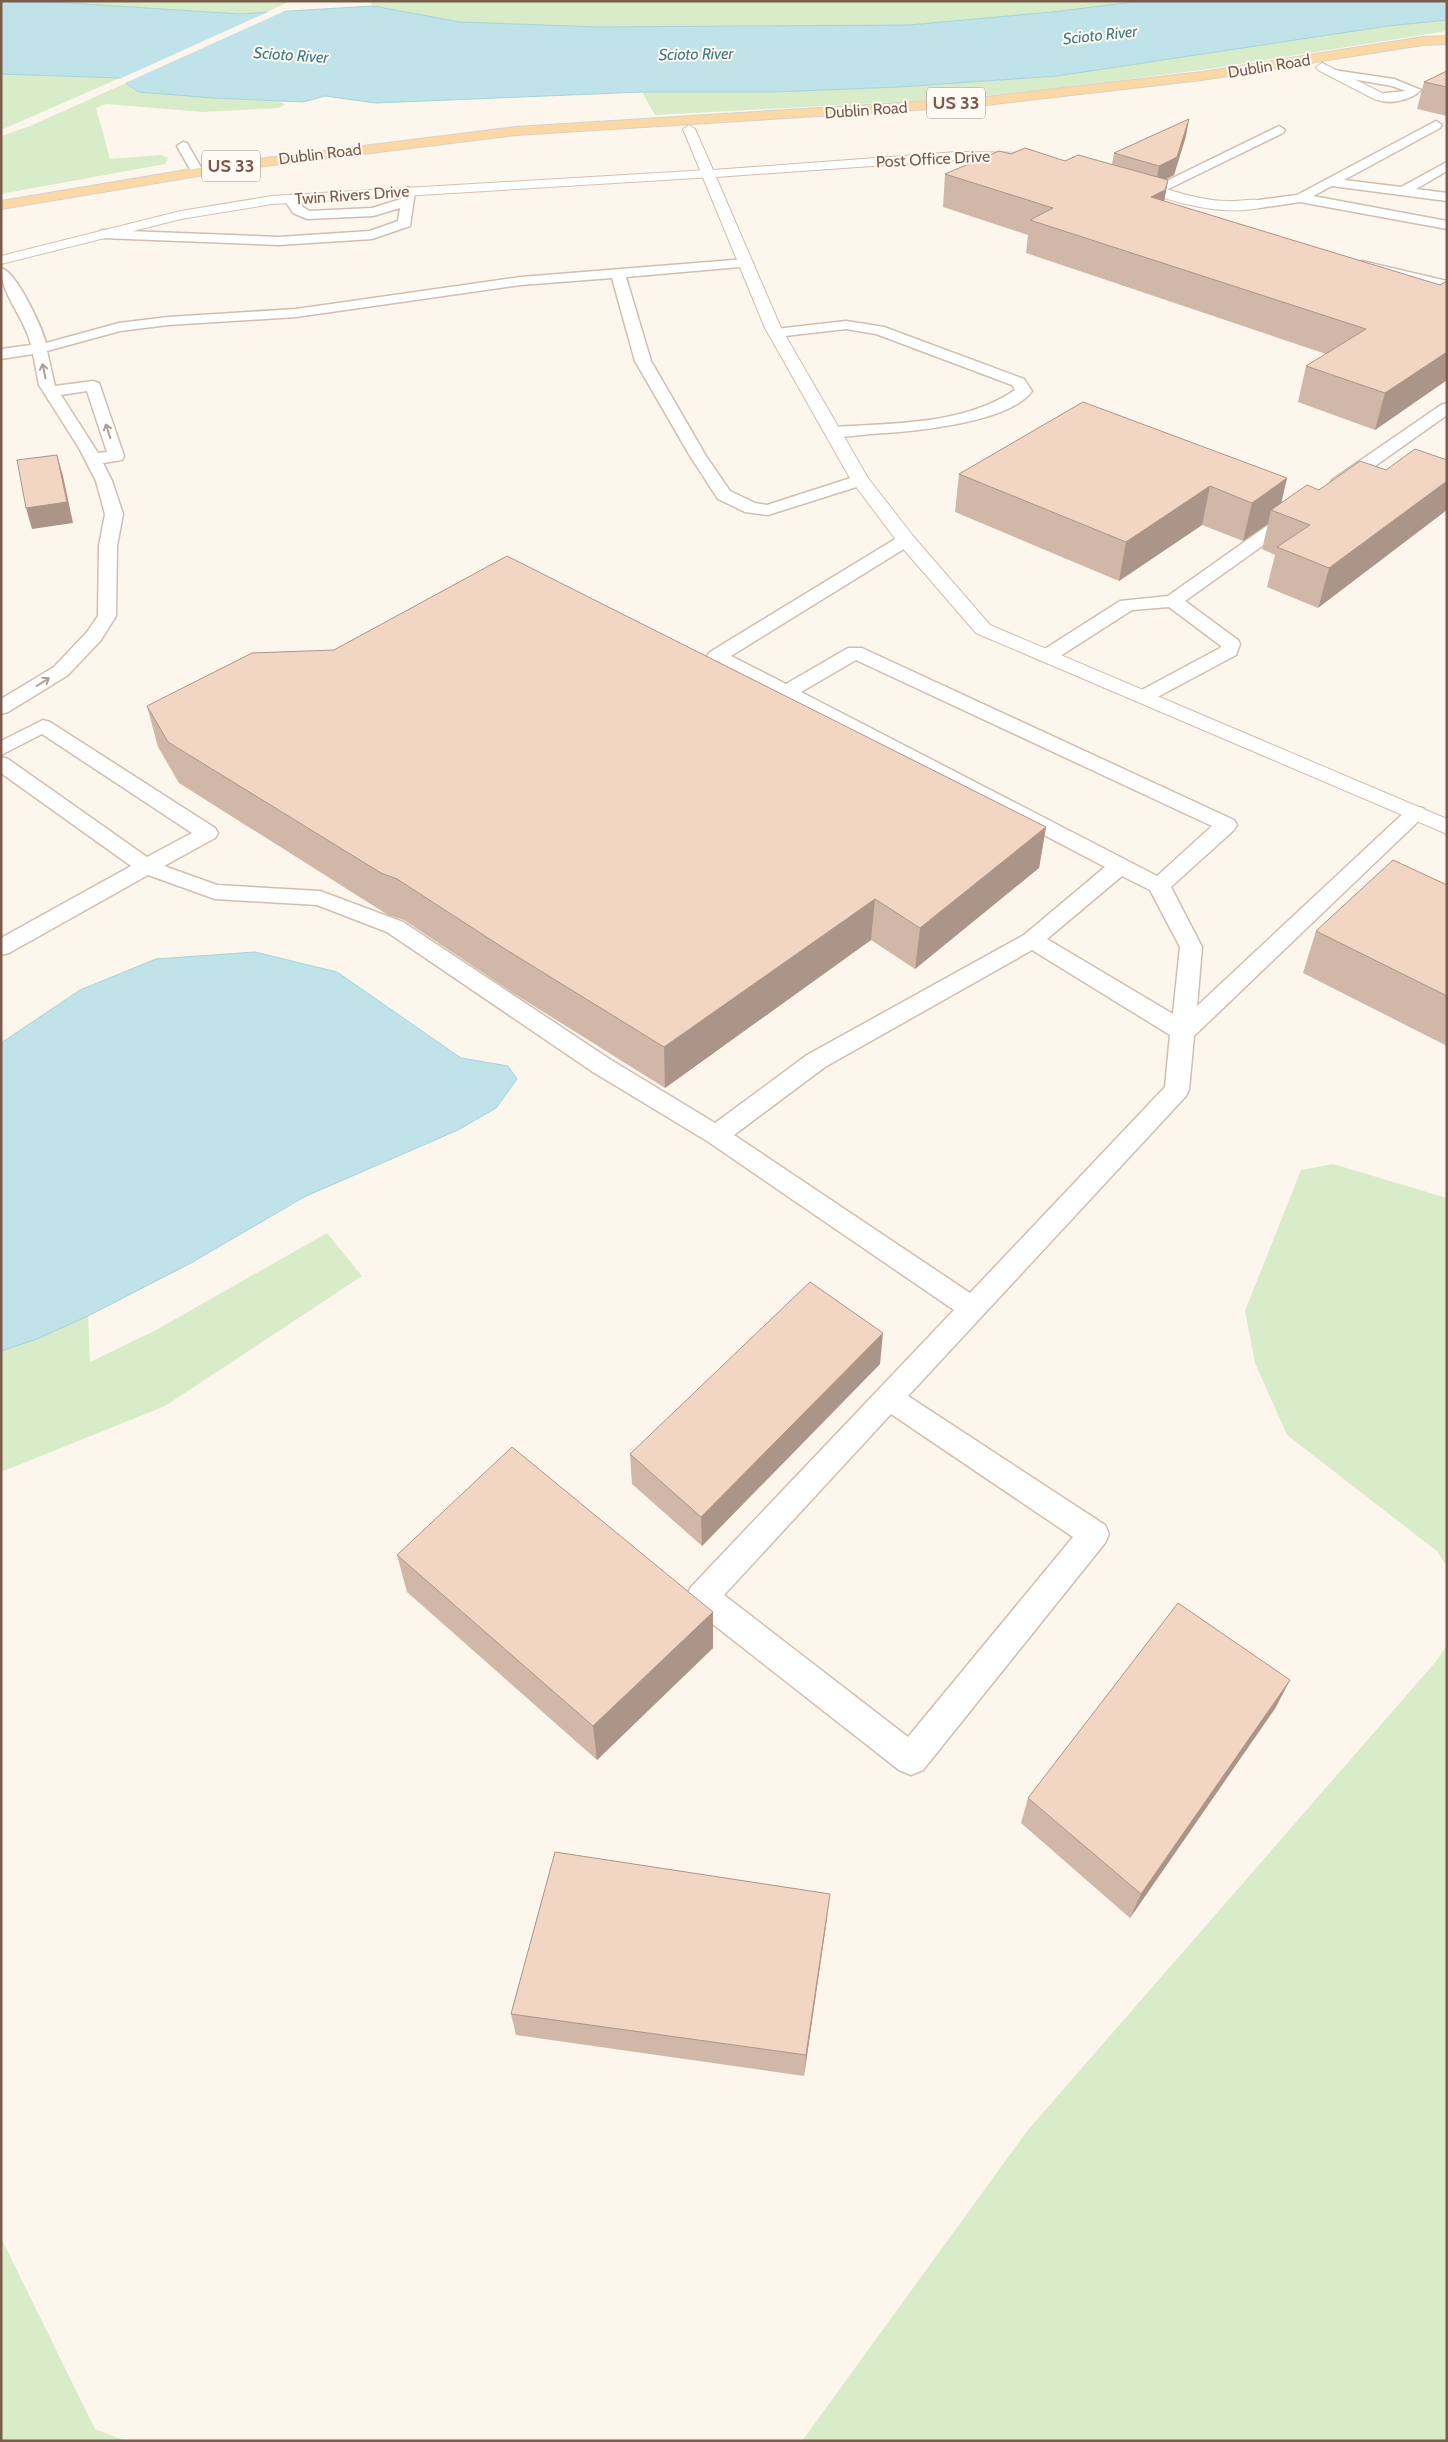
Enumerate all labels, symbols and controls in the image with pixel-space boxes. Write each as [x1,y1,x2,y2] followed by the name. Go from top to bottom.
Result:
[1062,22,1139,48] water label: Scioto River
[253,43,330,67] water label: Scioto River
[658,44,735,64] water label: Scioto River
[1226,50,1312,82] street label: Dublin Road
[927,88,985,119] road number: US 33
[824,98,908,122] street label: Dublin Road
[278,139,362,169] street label: Dublin Road
[875,147,991,171] street label: Post Office Drive
[202,150,260,182] road number: US 33
[294,182,410,208] street label: Twin Rivers Drive
[39,363,48,379] one-way arrow
[103,424,112,440] one-way arrow
[35,677,49,687] one-way arrow

